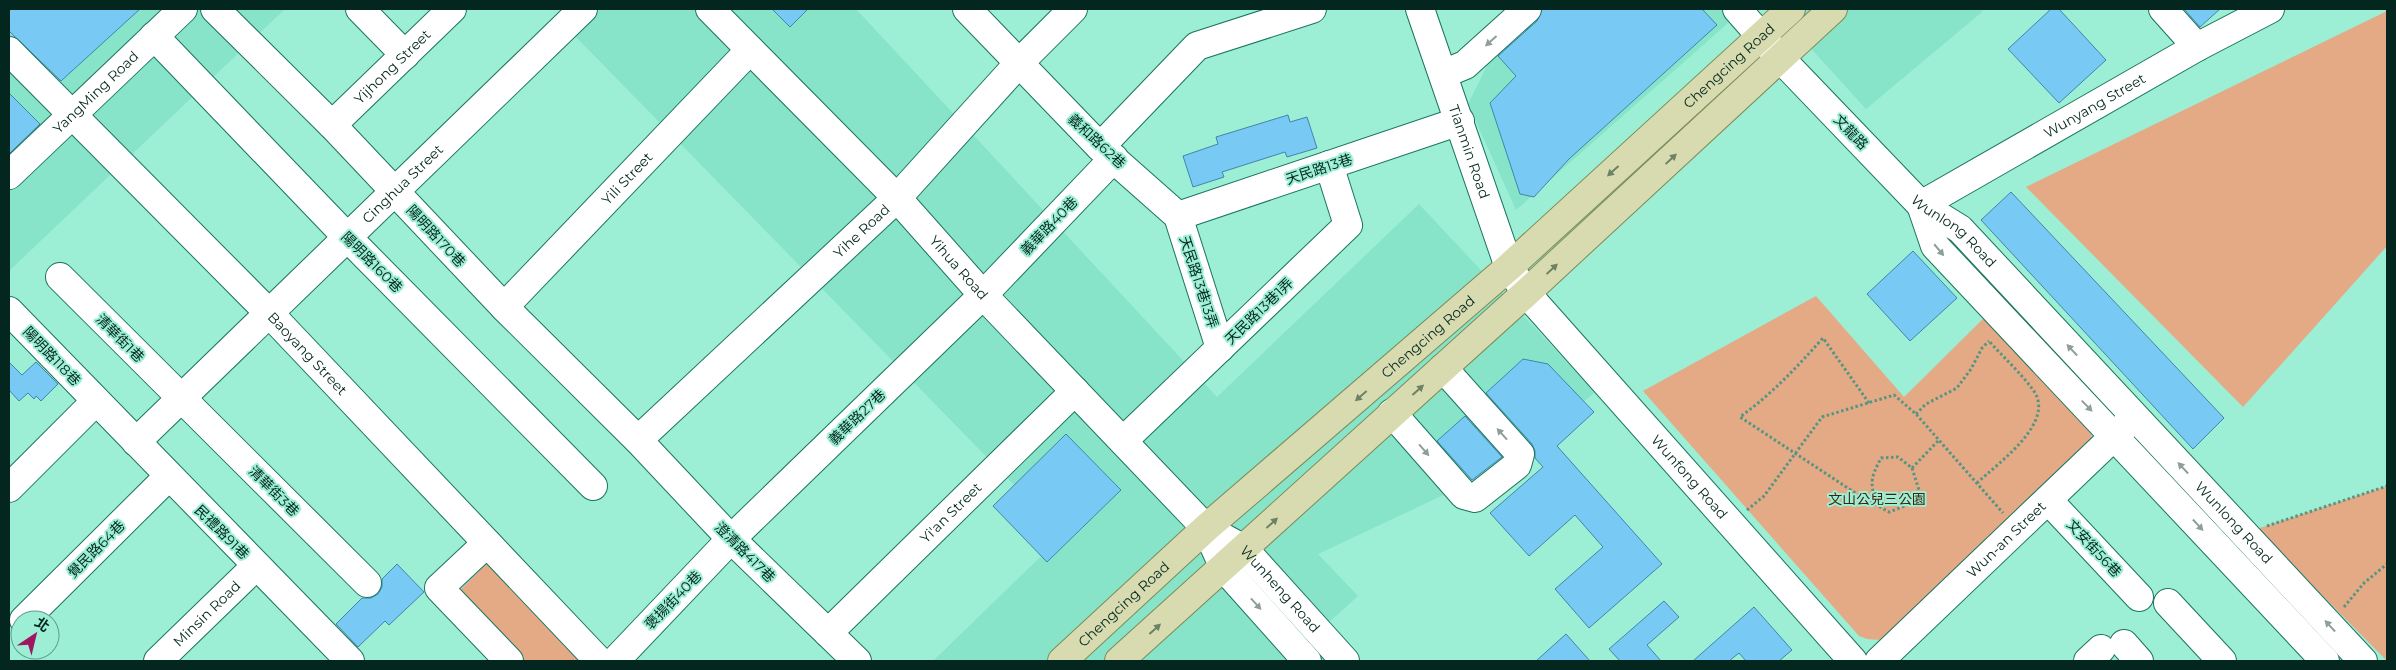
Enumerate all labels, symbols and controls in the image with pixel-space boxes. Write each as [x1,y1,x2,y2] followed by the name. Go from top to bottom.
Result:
[1679,19,1778,112] street label: Chengcing Road
[350,25,435,108] street label: Yijhong Street
[1484,36,1497,47] one-way arrow
[49,47,142,137] street label: YangMing Road
[2040,69,2149,142] street label: Wunyang Street
[1445,103,1494,201] street label: Tianmin Road
[1064,110,1130,172] street label: 義和路62巷
[1830,111,1872,153] street label: 文龍路
[358,140,447,227] street label: Cinghua Street
[598,148,657,209] street label: Yili Street
[1283,150,1355,188] street label: 天民路13巷
[1665,153,1677,165] one-way arrow
[1607,166,1620,177] one-way arrow
[1907,191,2000,271] street label: Wunlong Road
[1017,193,1081,259] street label: 義華路40巷
[830,200,894,262] street label: Yihe Road
[403,201,469,271] street label: 陽明路170巷
[338,228,406,296] street label: 陽明路160巷
[926,232,992,304] street label: Yihua Road
[1176,234,1222,330] street label: 天民路13巷13弄
[1934,243,1945,256] one-way arrow
[1545,263,1557,275] one-way arrow
[1221,274,1297,348] street label: 天民路13巷1弄
[1377,292,1479,382] street label: Chengcing Road
[264,308,351,399] street label: Baoyang Street
[92,310,148,366] street label: 清華街1巷
[19,323,85,389] street label: 陽明路118巷
[2066,344,2078,356] one-way arrow
[1412,384,1424,396] one-way arrow
[825,385,889,449] street label: 義華路27巷
[1355,390,1368,401] one-way arrow
[2081,400,2093,412] one-way arrow
[1497,428,1508,440] one-way arrow
[1647,431,1732,523] street label: Wunfong Road
[1419,443,1430,456] one-way arrow
[245,462,303,520] street label: 清華街3巷
[2177,463,2189,475] one-way arrow
[916,478,986,547] street label: Yi'an Street
[2191,478,2276,567] street label: Wunlong Road
[1828,490,1926,508] park label: 文山公兒三公園
[1963,497,2050,582] street label: Wun-an Street
[191,501,253,563] street label: 民禮路91巷
[2063,515,2125,581] street label: 文安街56巷
[64,517,128,581] street label: 覺民路64巷
[1266,517,1278,529] one-way arrow
[711,518,779,586] street label: 澄清路417巷
[2192,518,2204,530] one-way arrow
[1236,542,1324,636] street label: Wunheng Road
[1074,557,1173,651] street label: Chengcing Road
[641,567,705,633] street label: 褒揚街40巷
[169,577,244,650] street label: Minsin Road
[1250,598,1262,610] one-way arrow
[10,610,60,660] north arrow
[32,613,53,636] text: 北
[2324,620,2336,632] one-way arrow
[1149,623,1161,635] one-way arrow

